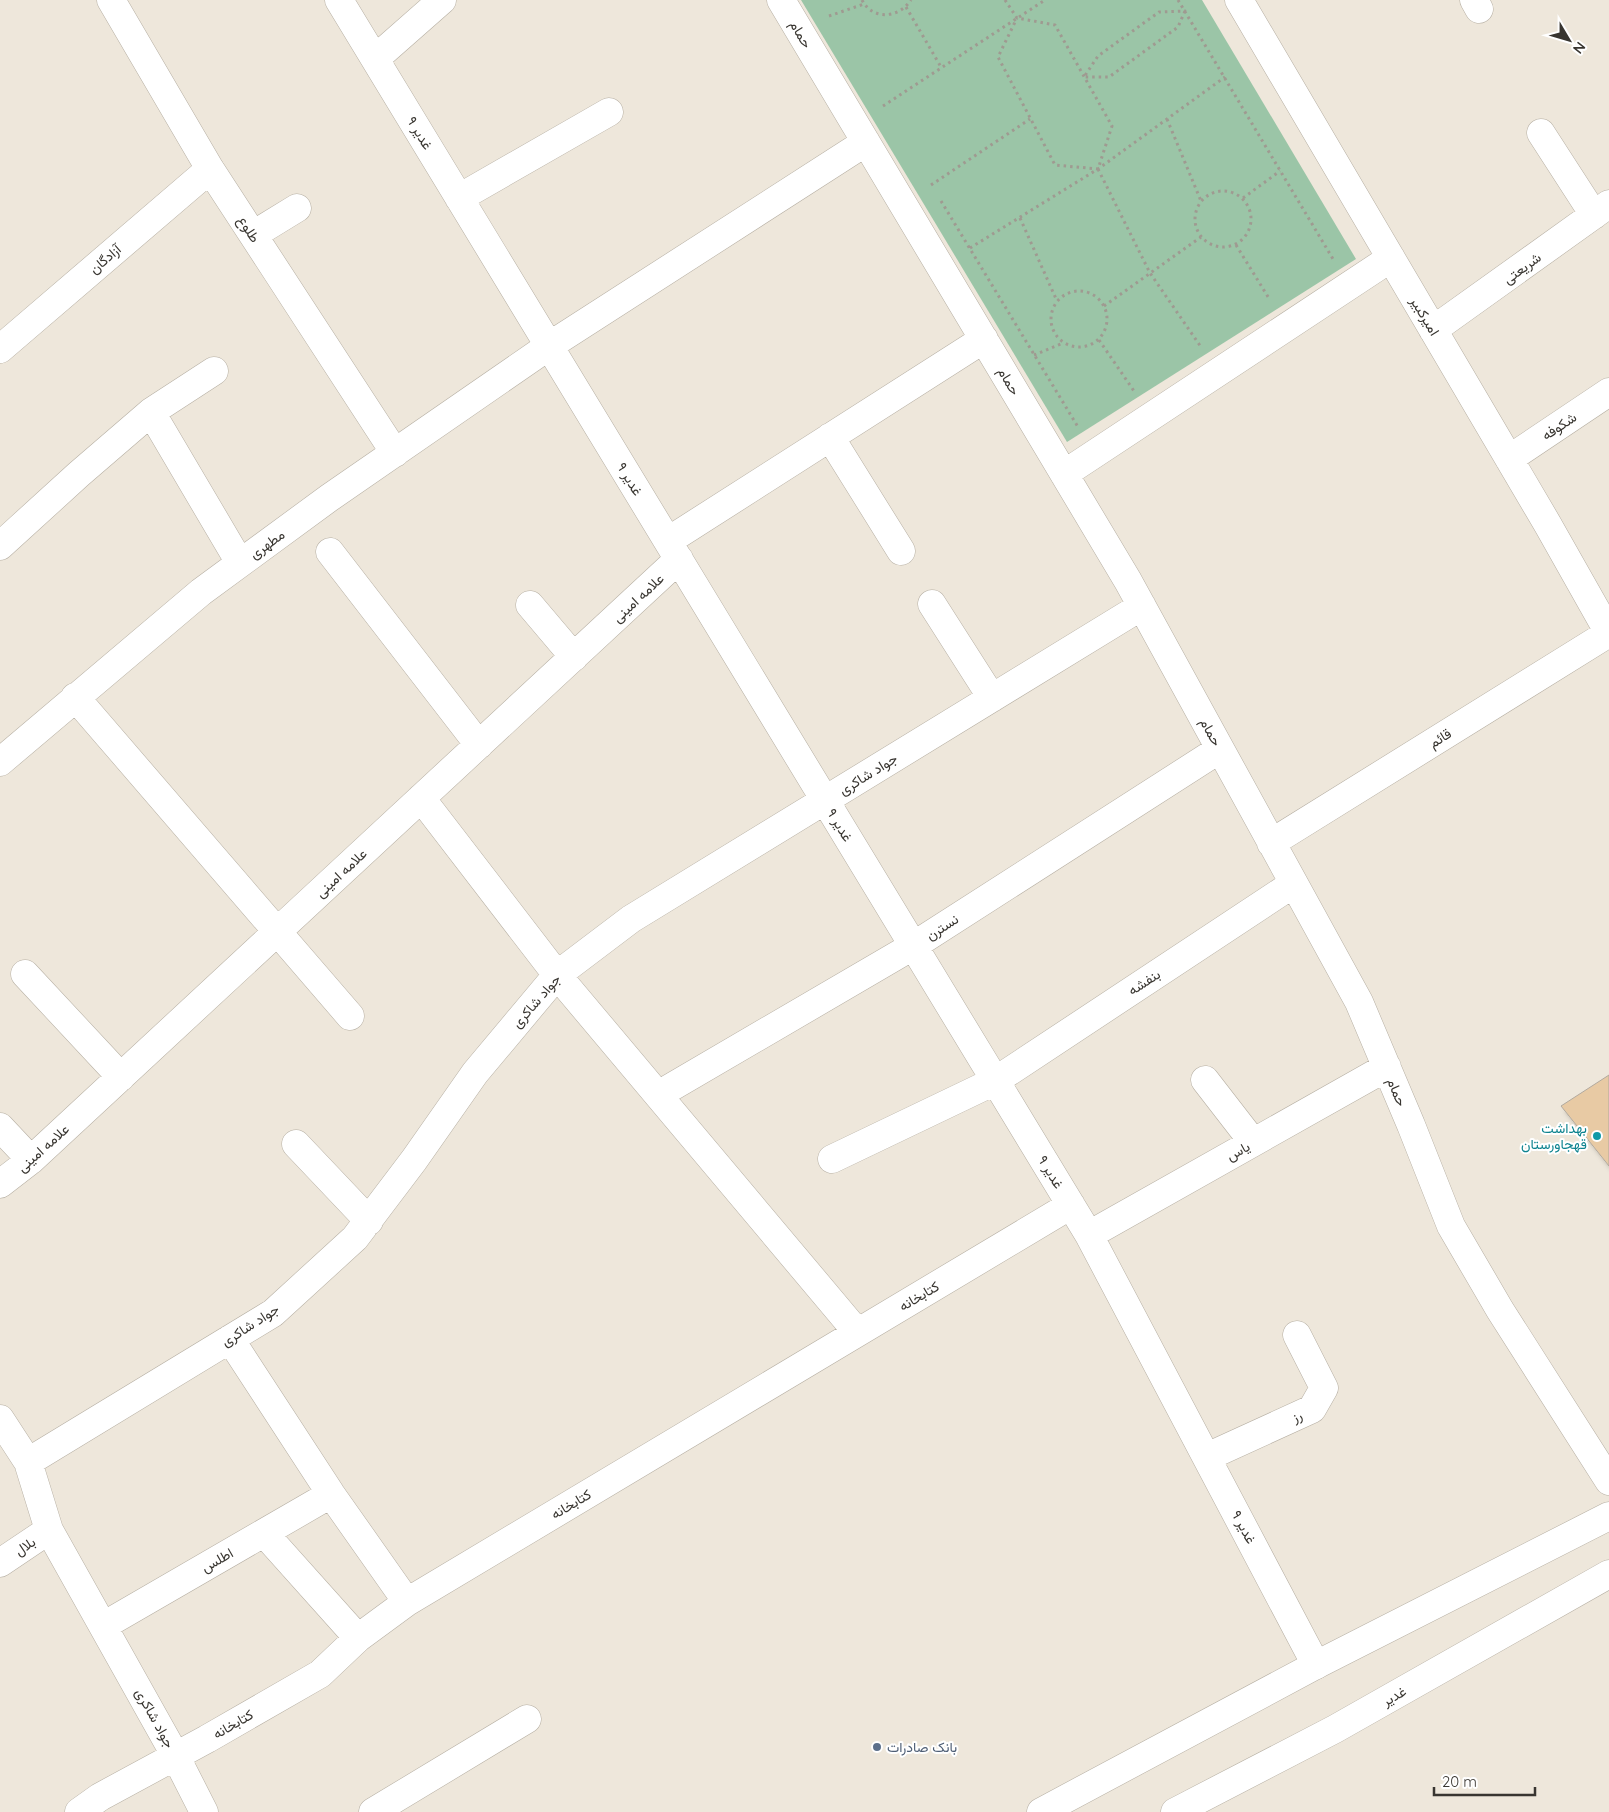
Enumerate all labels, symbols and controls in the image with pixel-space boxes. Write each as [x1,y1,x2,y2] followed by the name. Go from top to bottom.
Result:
[1544,15,1594,65] north arrow
[786,17,816,51] street label: حمام
[1569,38,1590,58] text: N
[403,113,437,153] street label: غدیر ۹
[232,212,264,247] street label: طلوع
[85,239,126,278] street label: آزادگان
[1499,248,1545,288] street label: شریعتی
[1406,292,1444,339] street label: امیرکبیر
[994,364,1024,398] street label: حمام
[1538,408,1580,444] street label: شکوفه
[613,459,647,499] street label: غدیر ۹
[246,525,288,563] street label: مطهری
[608,570,668,626] street label: علامه امینی
[1196,715,1226,749] street label: حمام
[1425,724,1455,752] street label: قائم
[835,749,901,799] street label: جواد شاکری
[823,805,857,845] street label: غدیر ۹
[311,845,371,901] street label: علامه امینی
[922,910,962,944] street label: نسترن
[1124,965,1164,999] street label: بنفشه
[508,970,564,1032] street label: جواد شاکری
[1383,1075,1411,1109] street label: حمام
[1521,1119,1587,1153] place label: بهداشت قهجاورستان
[13,1120,73,1176] street label: علامه امینی
[1591,1130,1603,1142] marker: بهداشت قهجاورستان
[1223,1137,1253,1165] street label: یاس
[1034,1152,1068,1192] street label: غدیر ۹
[896,1277,942,1315] street label: کتابخانه
[218,1300,282,1350] street label: جواد شاکری
[1288,1406,1305,1427] street label: رز
[548,1485,594,1523] street label: کتابخانه
[1228,1507,1260,1547] street label: غدیر ۹
[11,1533,40,1560] street label: بلال
[198,1544,236,1576] street label: اطلس
[1378,1682,1409,1711] street label: غدیر
[131,1685,179,1751] street label: جواد شاکری
[210,1705,256,1743] street label: کتابخانه
[887,1738,957,1756] place label: بانک صادرات
[871,1741,883,1753] marker: بانک صادرات
[1434,1764,1535,1796] scale bar
[1442,1772,1477,1791] text: 20 m

